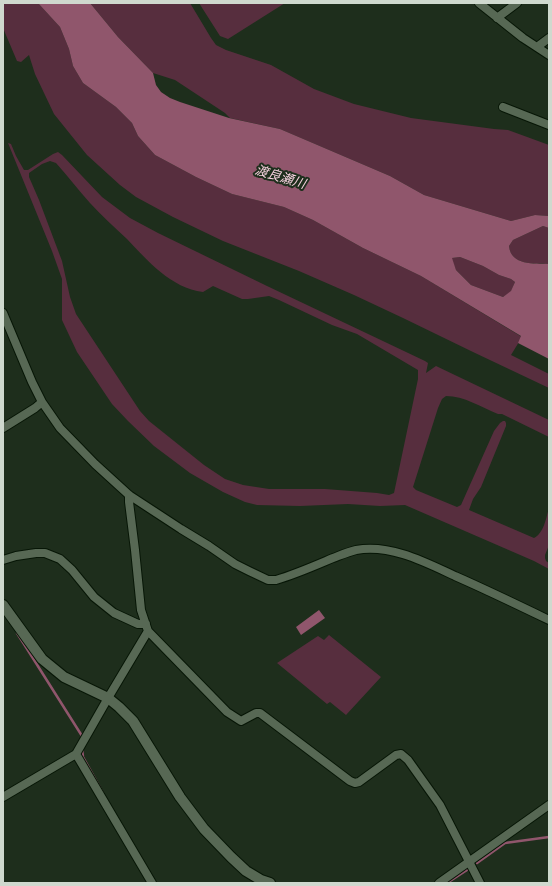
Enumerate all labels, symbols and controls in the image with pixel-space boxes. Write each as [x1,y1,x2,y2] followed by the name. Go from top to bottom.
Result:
[253,163,307,193] water label: 渡良瀬川

